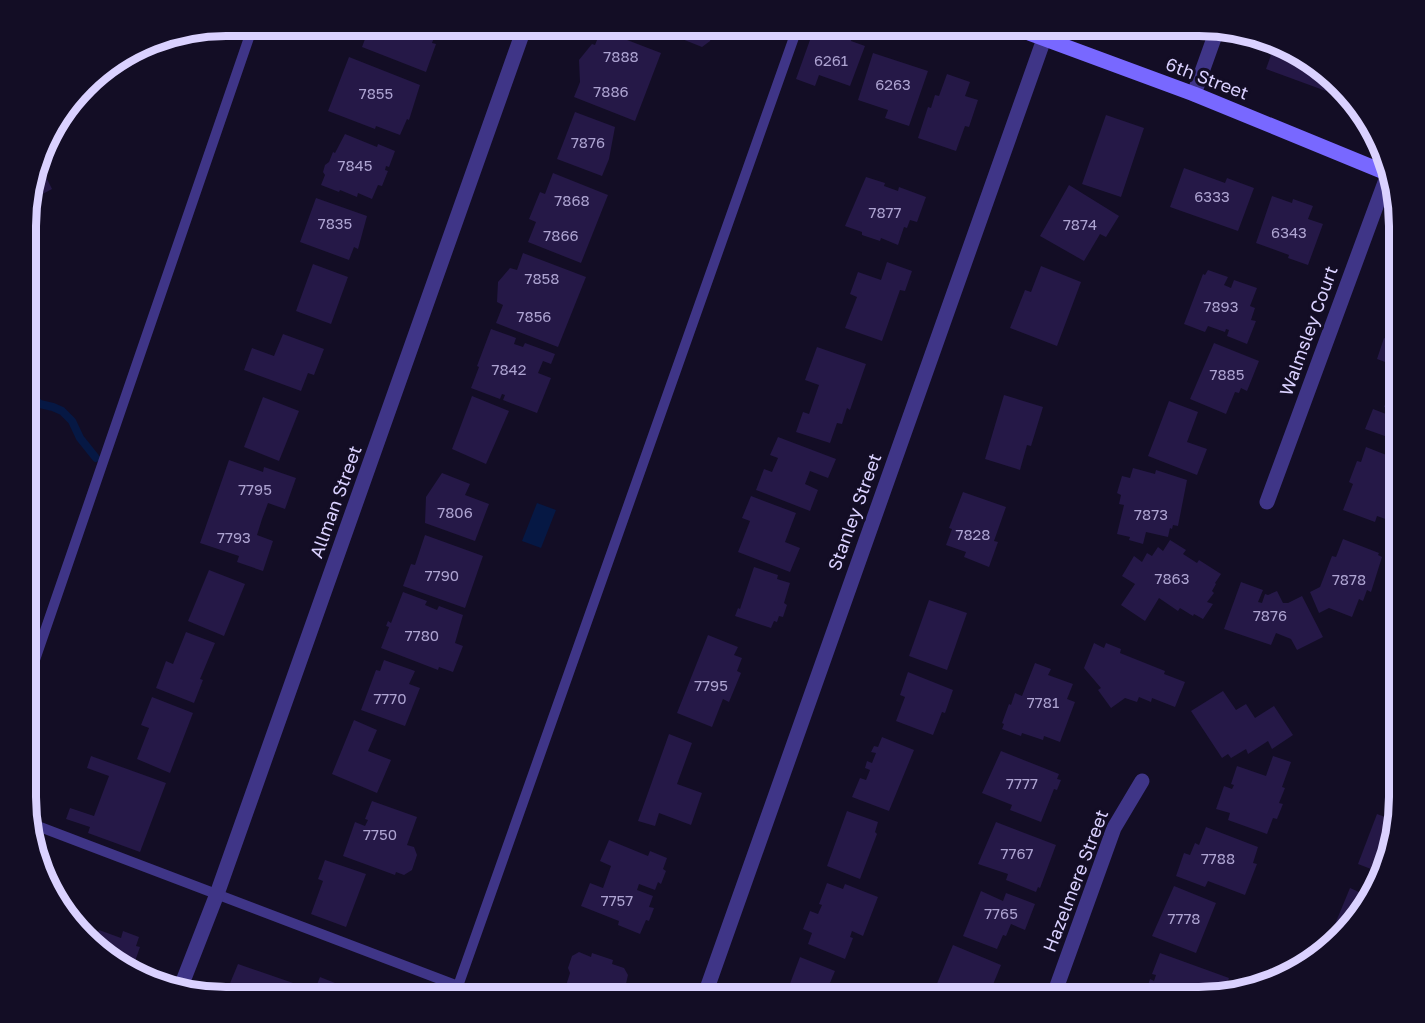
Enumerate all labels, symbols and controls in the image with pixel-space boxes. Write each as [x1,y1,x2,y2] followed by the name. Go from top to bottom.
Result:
[603,47,639,65] house number: 7888
[814,51,848,69] house number: 6261
[1163,52,1252,104] street label: 6th Street
[875,75,911,93] house number: 6263
[593,82,629,100] house number: 7886
[359,84,393,102] house number: 7855
[571,133,605,151] house number: 7876
[338,156,372,174] house number: 7845
[1194,187,1230,205] house number: 6333
[554,191,590,209] house number: 7868
[868,203,902,221] house number: 7877
[318,214,352,232] house number: 7835
[1063,215,1097,233] house number: 7874
[1271,223,1307,241] house number: 6343
[543,226,579,244] house number: 7866
[1274,263,1342,399] street label: Walmsley Court
[525,269,559,287] house number: 7858
[1204,297,1238,315] house number: 7893
[517,307,551,325] house number: 7856
[492,360,526,378] house number: 7842
[1210,365,1244,383] house number: 7885
[305,442,366,561] street label: Allman Street
[823,450,885,573] street label: Stanley Street
[238,480,272,498] house number: 7795
[437,503,473,521] house number: 7806
[1134,505,1168,523] house number: 7873
[956,525,990,543] house number: 7828
[217,528,251,546] house number: 7793
[425,566,459,584] house number: 7790
[1155,569,1189,587] house number: 7863
[1332,570,1366,588] house number: 7878
[1253,606,1287,624] house number: 7876
[405,626,439,644] house number: 7780
[694,676,728,694] house number: 7795
[373,689,407,707] house number: 7770
[1027,693,1059,711] house number: 7781
[1006,774,1038,792] house number: 7777
[1038,806,1112,955] street label: Hazelmere Street
[363,825,397,843] house number: 7750
[1001,844,1034,862] house number: 7767
[1201,849,1235,867] house number: 7788
[601,891,633,909] house number: 7757
[984,904,1018,922] house number: 7765
[1167,909,1201,927] house number: 7778

